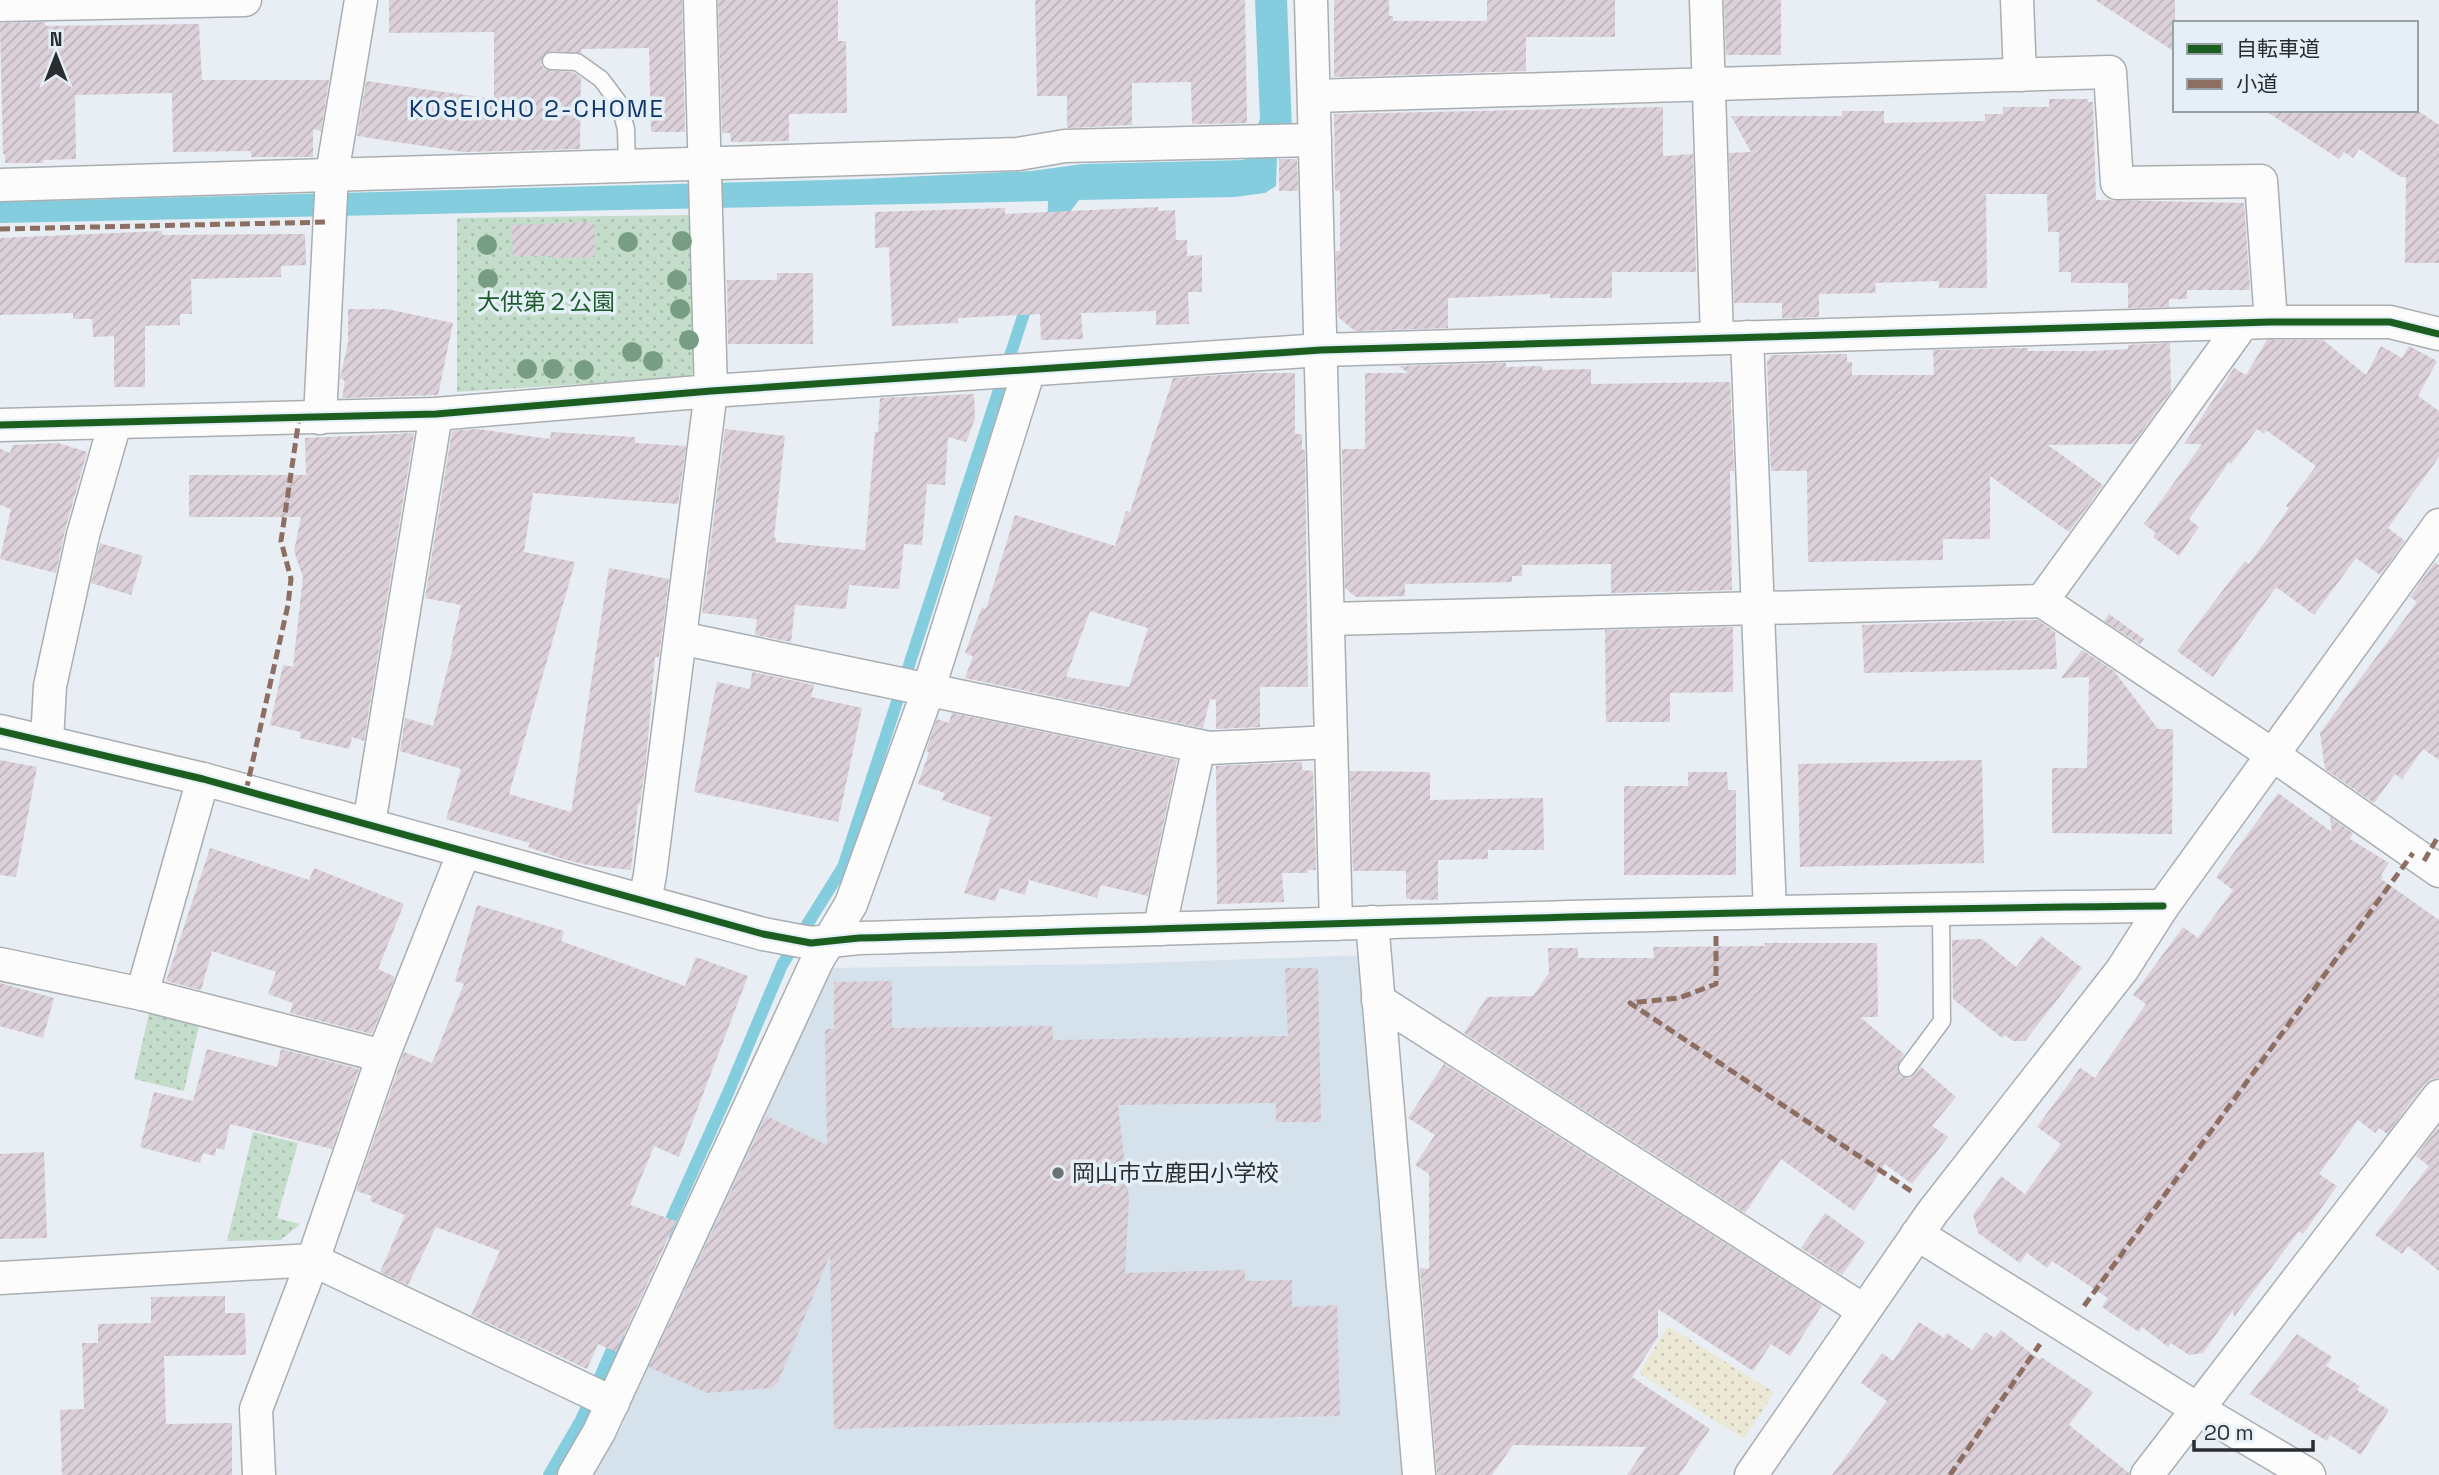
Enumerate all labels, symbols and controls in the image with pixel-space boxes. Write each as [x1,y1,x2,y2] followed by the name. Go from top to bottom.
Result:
[21,21,91,91] north arrow
[2173,21,2418,112] legend
[50,27,62,52] text: N
[2236,35,2320,62] text: 自転車道
[2236,70,2278,97] text: 小道
[409,93,665,124] district label: KOSEICHO 2-CHOME
[477,287,615,317] park label: 大供第２公園
[1072,1158,1279,1188] place label: 岡山市立鹿田小学校
[1050,1165,1066,1181] marker: 岡山市立鹿田小学校
[2194,1408,2313,1452] scale bar
[2204,1419,2254,1446] text: 20 m

